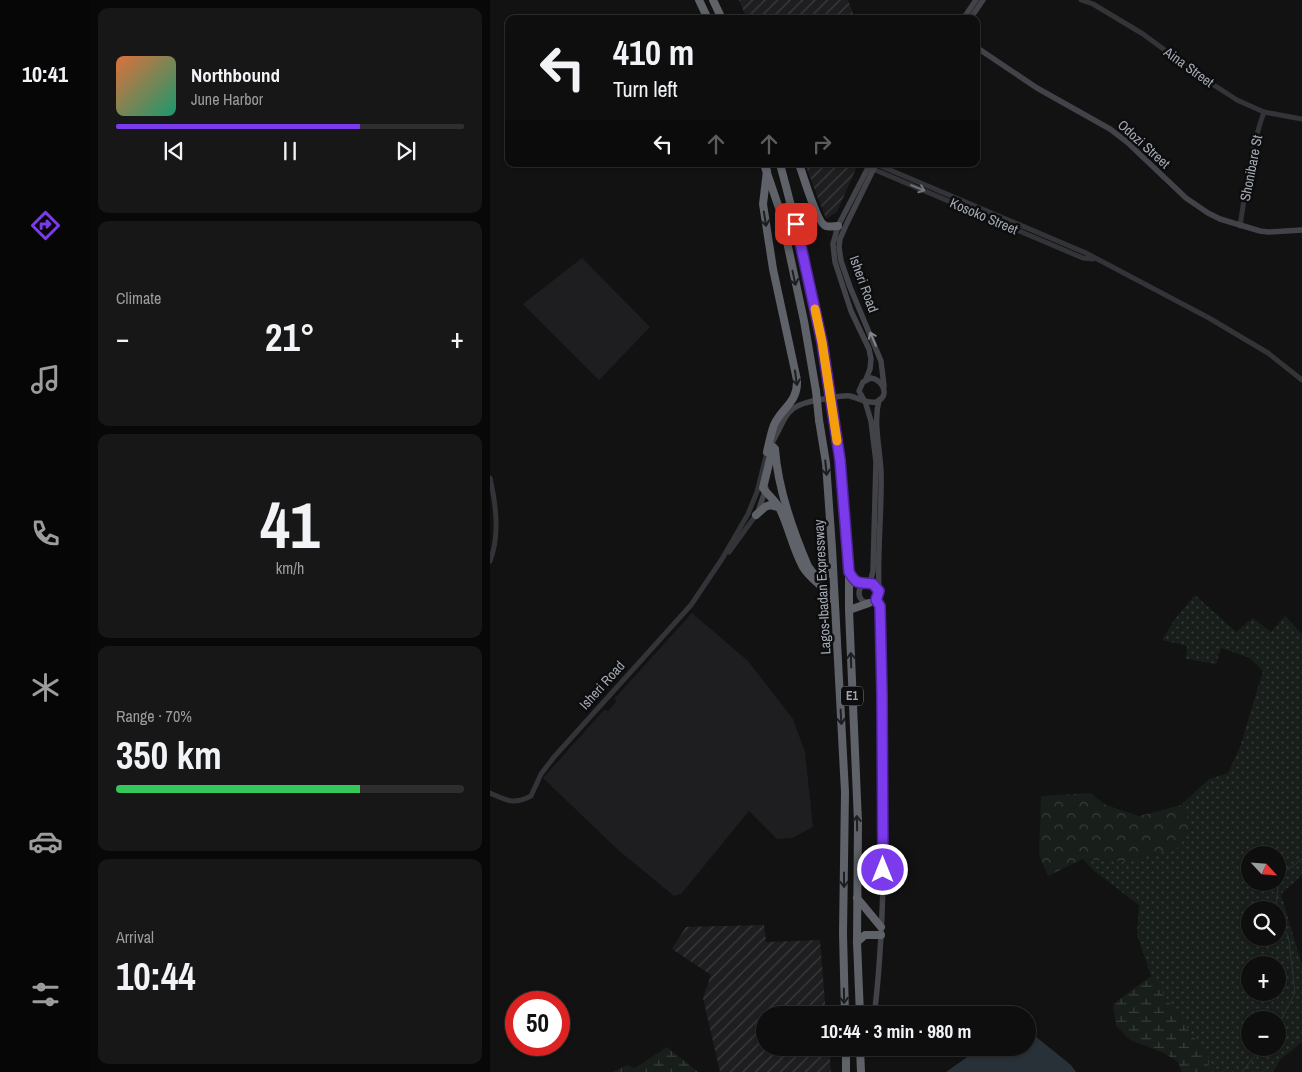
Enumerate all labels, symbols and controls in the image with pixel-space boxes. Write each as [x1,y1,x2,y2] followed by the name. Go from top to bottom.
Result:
[613,29,694,76] text: 410 m
[530,35,595,100] icon: left
[1160,42,1218,91] street label: Aina Street
[22,59,68,89] text: 10:41
[191,62,280,88] text: Northbound
[613,74,678,104] text: Turn left
[191,88,263,110] text: June Harbor
[1114,116,1174,172] street label: Odozi Street
[649,130,677,158] icon: left
[702,130,730,158] icon: ahead
[755,130,783,158] icon: ahead
[808,130,836,158] icon: right
[1236,133,1266,203] street label: Shonibare St
[160,137,188,165] icon: previous
[276,137,304,165] icon: pause
[392,137,420,165] icon: next
[910,184,925,193] one-way arrow
[947,194,1021,238] street label: Kosoko Street
[775,203,817,245] pin
[28,208,63,243] icon: directions
[782,210,810,238] icon: arrive
[761,211,771,227] one-way arrow
[845,253,883,315] street label: Isheri Road
[790,270,799,286] one-way arrow
[116,287,161,309] text: Climate
[265,312,315,363] text: 21°
[116,319,129,357] text: −
[451,319,464,357] text: +
[867,332,877,347] one-way arrow
[28,362,63,397] icon: music
[792,370,802,386] one-way arrow
[821,460,831,476] one-way arrow
[260,481,320,568] text: 41
[28,516,63,551] icon: phone
[809,519,835,655] street label: Lagos-Ibadan Expressway
[276,557,304,579] text: km/h
[846,653,856,669] one-way arrow
[575,657,629,713] street label: Isheri Road
[28,670,63,705] icon: climate
[841,686,863,706] road number: E1
[116,705,192,727] text: Range · 70%
[837,709,846,725] one-way arrow
[116,730,222,781] text: 350 km
[853,815,862,831] one-way arrow
[28,824,63,859] icon: car
[856,843,908,895] position arrow
[1241,846,1286,891] north arrow
[1241,846,1286,1056] map controls
[839,872,849,888] one-way arrow
[1241,901,1286,946] button: search
[116,926,154,948] text: Arrival
[116,951,196,1002] text: 10:44
[1241,956,1286,1001] button: +
[28,977,63,1012] icon: filters
[840,987,849,1003] one-way arrow
[505,991,570,1056] speed limit sign: 50
[1241,1011,1286,1056] button: −
[821,1018,971,1044] text: 10:44 · 3 min · 980 m

